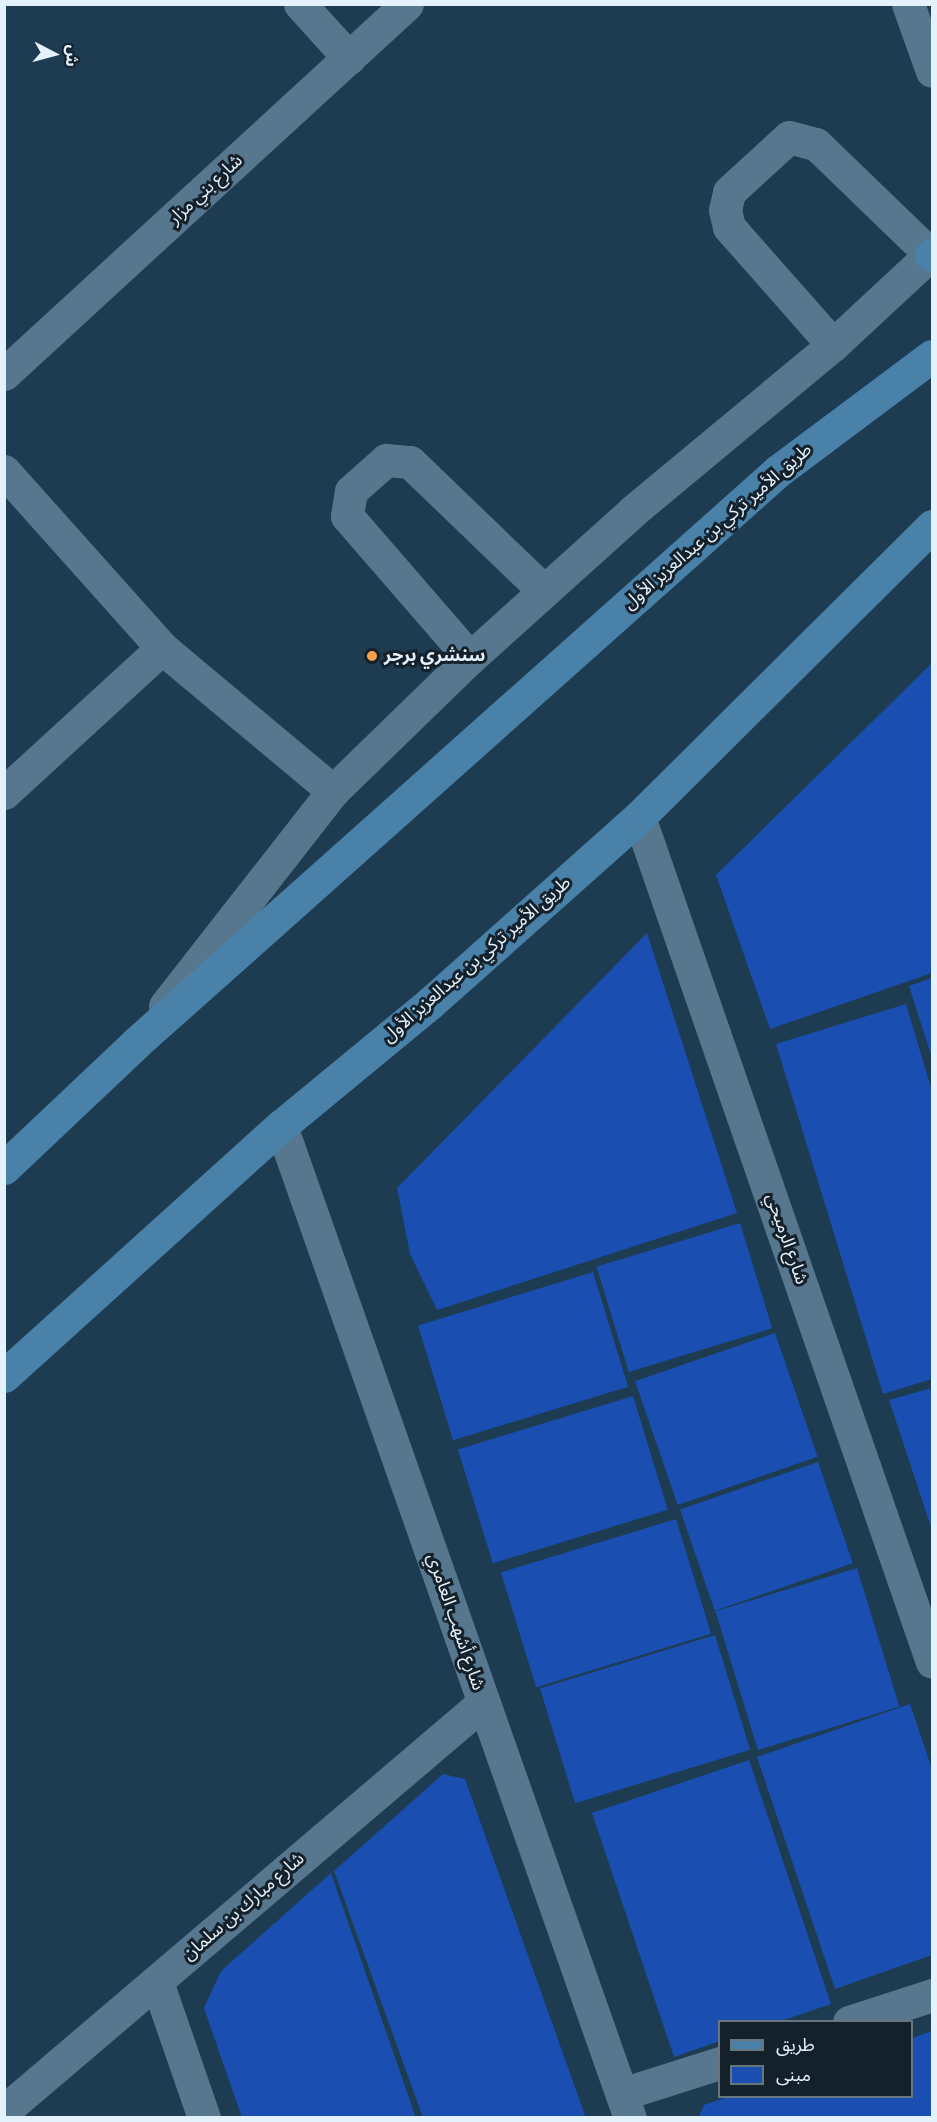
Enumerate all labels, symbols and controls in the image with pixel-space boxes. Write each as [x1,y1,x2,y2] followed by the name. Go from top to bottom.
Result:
[24,24,84,84] north arrow
[60,44,84,68] text: ش
[164,150,248,230] street label: شارع بني مزار
[619,439,817,615] street label: طريق الأمير تركي بن عبدالعزيز الأول
[384,645,485,667] place label: سنشري برجر
[365,649,379,663] marker: سنشري برجر
[378,872,576,1048] street label: طريق الأمير تركي بن عبدالعزيز الأول
[760,1191,812,1287] street label: شارع الرميحي
[421,1551,489,1693] street label: شارع أشهب العامري
[179,1848,309,1966] street label: شارع مبارك بن سلمان
[718,2020,913,2098] legend
[776,2033,815,2058] text: طريق
[776,2063,811,2088] text: مبنى

